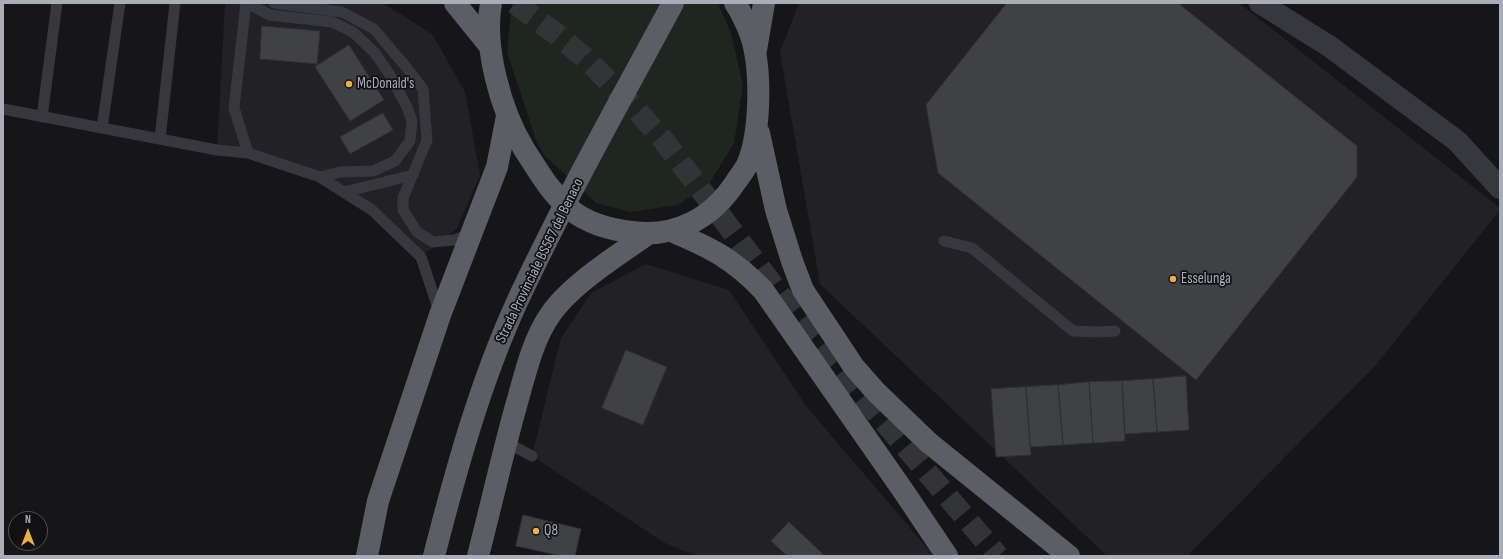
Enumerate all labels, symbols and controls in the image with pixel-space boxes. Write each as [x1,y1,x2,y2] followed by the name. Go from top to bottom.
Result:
[357,75,414,93] place label: McDonald's
[344,79,354,89] marker: McDonald's
[492,176,588,346] street label: Strada Provinciale BS567 del Benaco
[1181,270,1231,288] place label: Esselunga
[1168,274,1178,284] marker: Esselunga
[8,511,48,551] north arrow
[25,513,31,526] text: N
[544,522,558,540] place label: Q8
[531,526,541,536] marker: Q8

